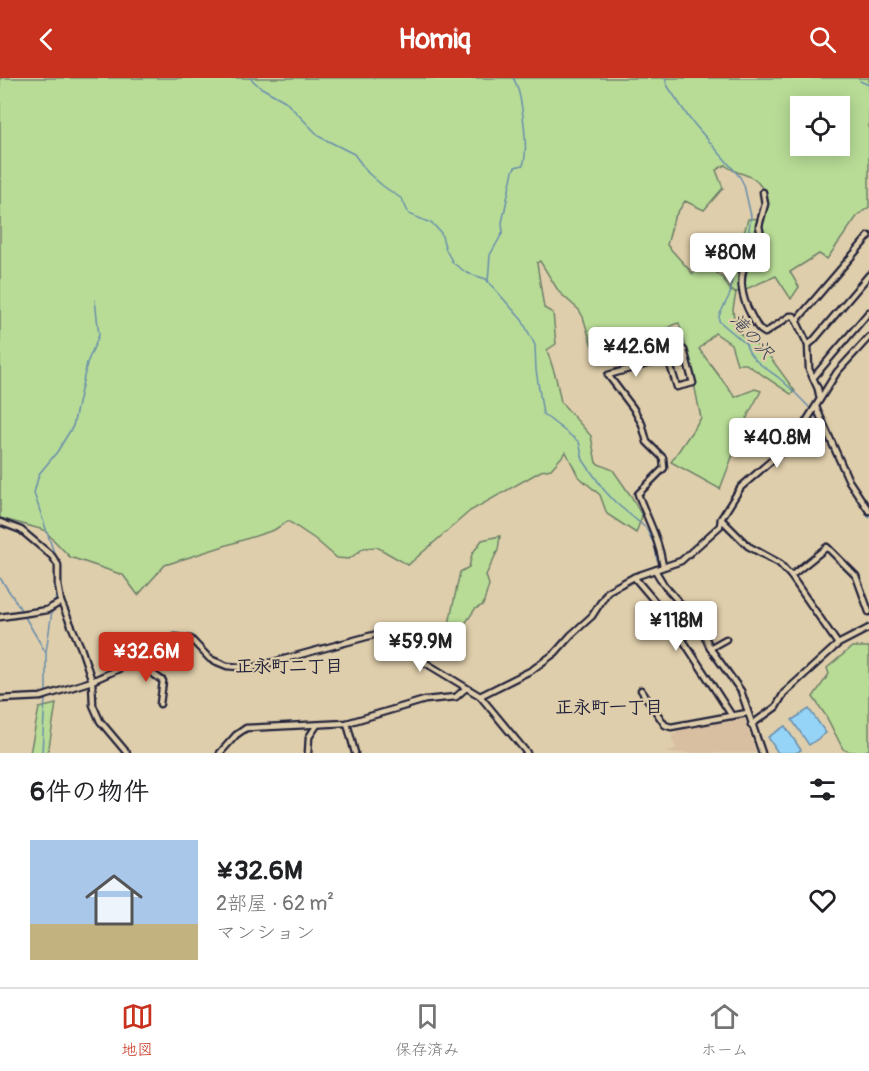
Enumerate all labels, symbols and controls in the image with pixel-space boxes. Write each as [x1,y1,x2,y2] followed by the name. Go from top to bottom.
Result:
[30,23,63,56] icon: back
[398,23,471,56] text: Homiq
[806,23,839,56] icon: search
[790,96,850,156] map controls
[790,96,850,156] button: locate
[694,233,766,284] pin: ¥80M
[704,240,756,265] text: ¥80M
[725,309,779,365] water label: 滝の沢
[587,327,685,378] pin: ¥42.6M
[602,334,670,359] text: ¥42.6M
[728,418,826,469] pin: ¥40.8M
[743,425,811,450] text: ¥40.8M
[634,601,718,652] pin: ¥118M
[649,608,703,633] text: ¥118M
[371,622,469,673] pin: ¥59.9M
[388,629,452,654] text: ¥59.9M
[97,632,195,683] pin: ¥32.6M
[113,639,179,664] text: ¥32.6M
[235,655,343,678] district label: 正永町二丁目
[555,696,663,719] district label: 正永町一丁目
[806,773,839,806] icon: filters
[30,776,149,808] text: 6件の物件
[216,855,303,887] text: ¥32.6M
[78,864,150,936] icon: home
[806,884,839,917] icon: heart
[216,891,334,916] text: 2部屋 · 62 m²
[216,920,315,945] text: マンション
[121,1000,154,1060] tab: 地図
[395,1000,459,1060] tab: 保存済み
[701,1000,748,1060] tab: ホーム

